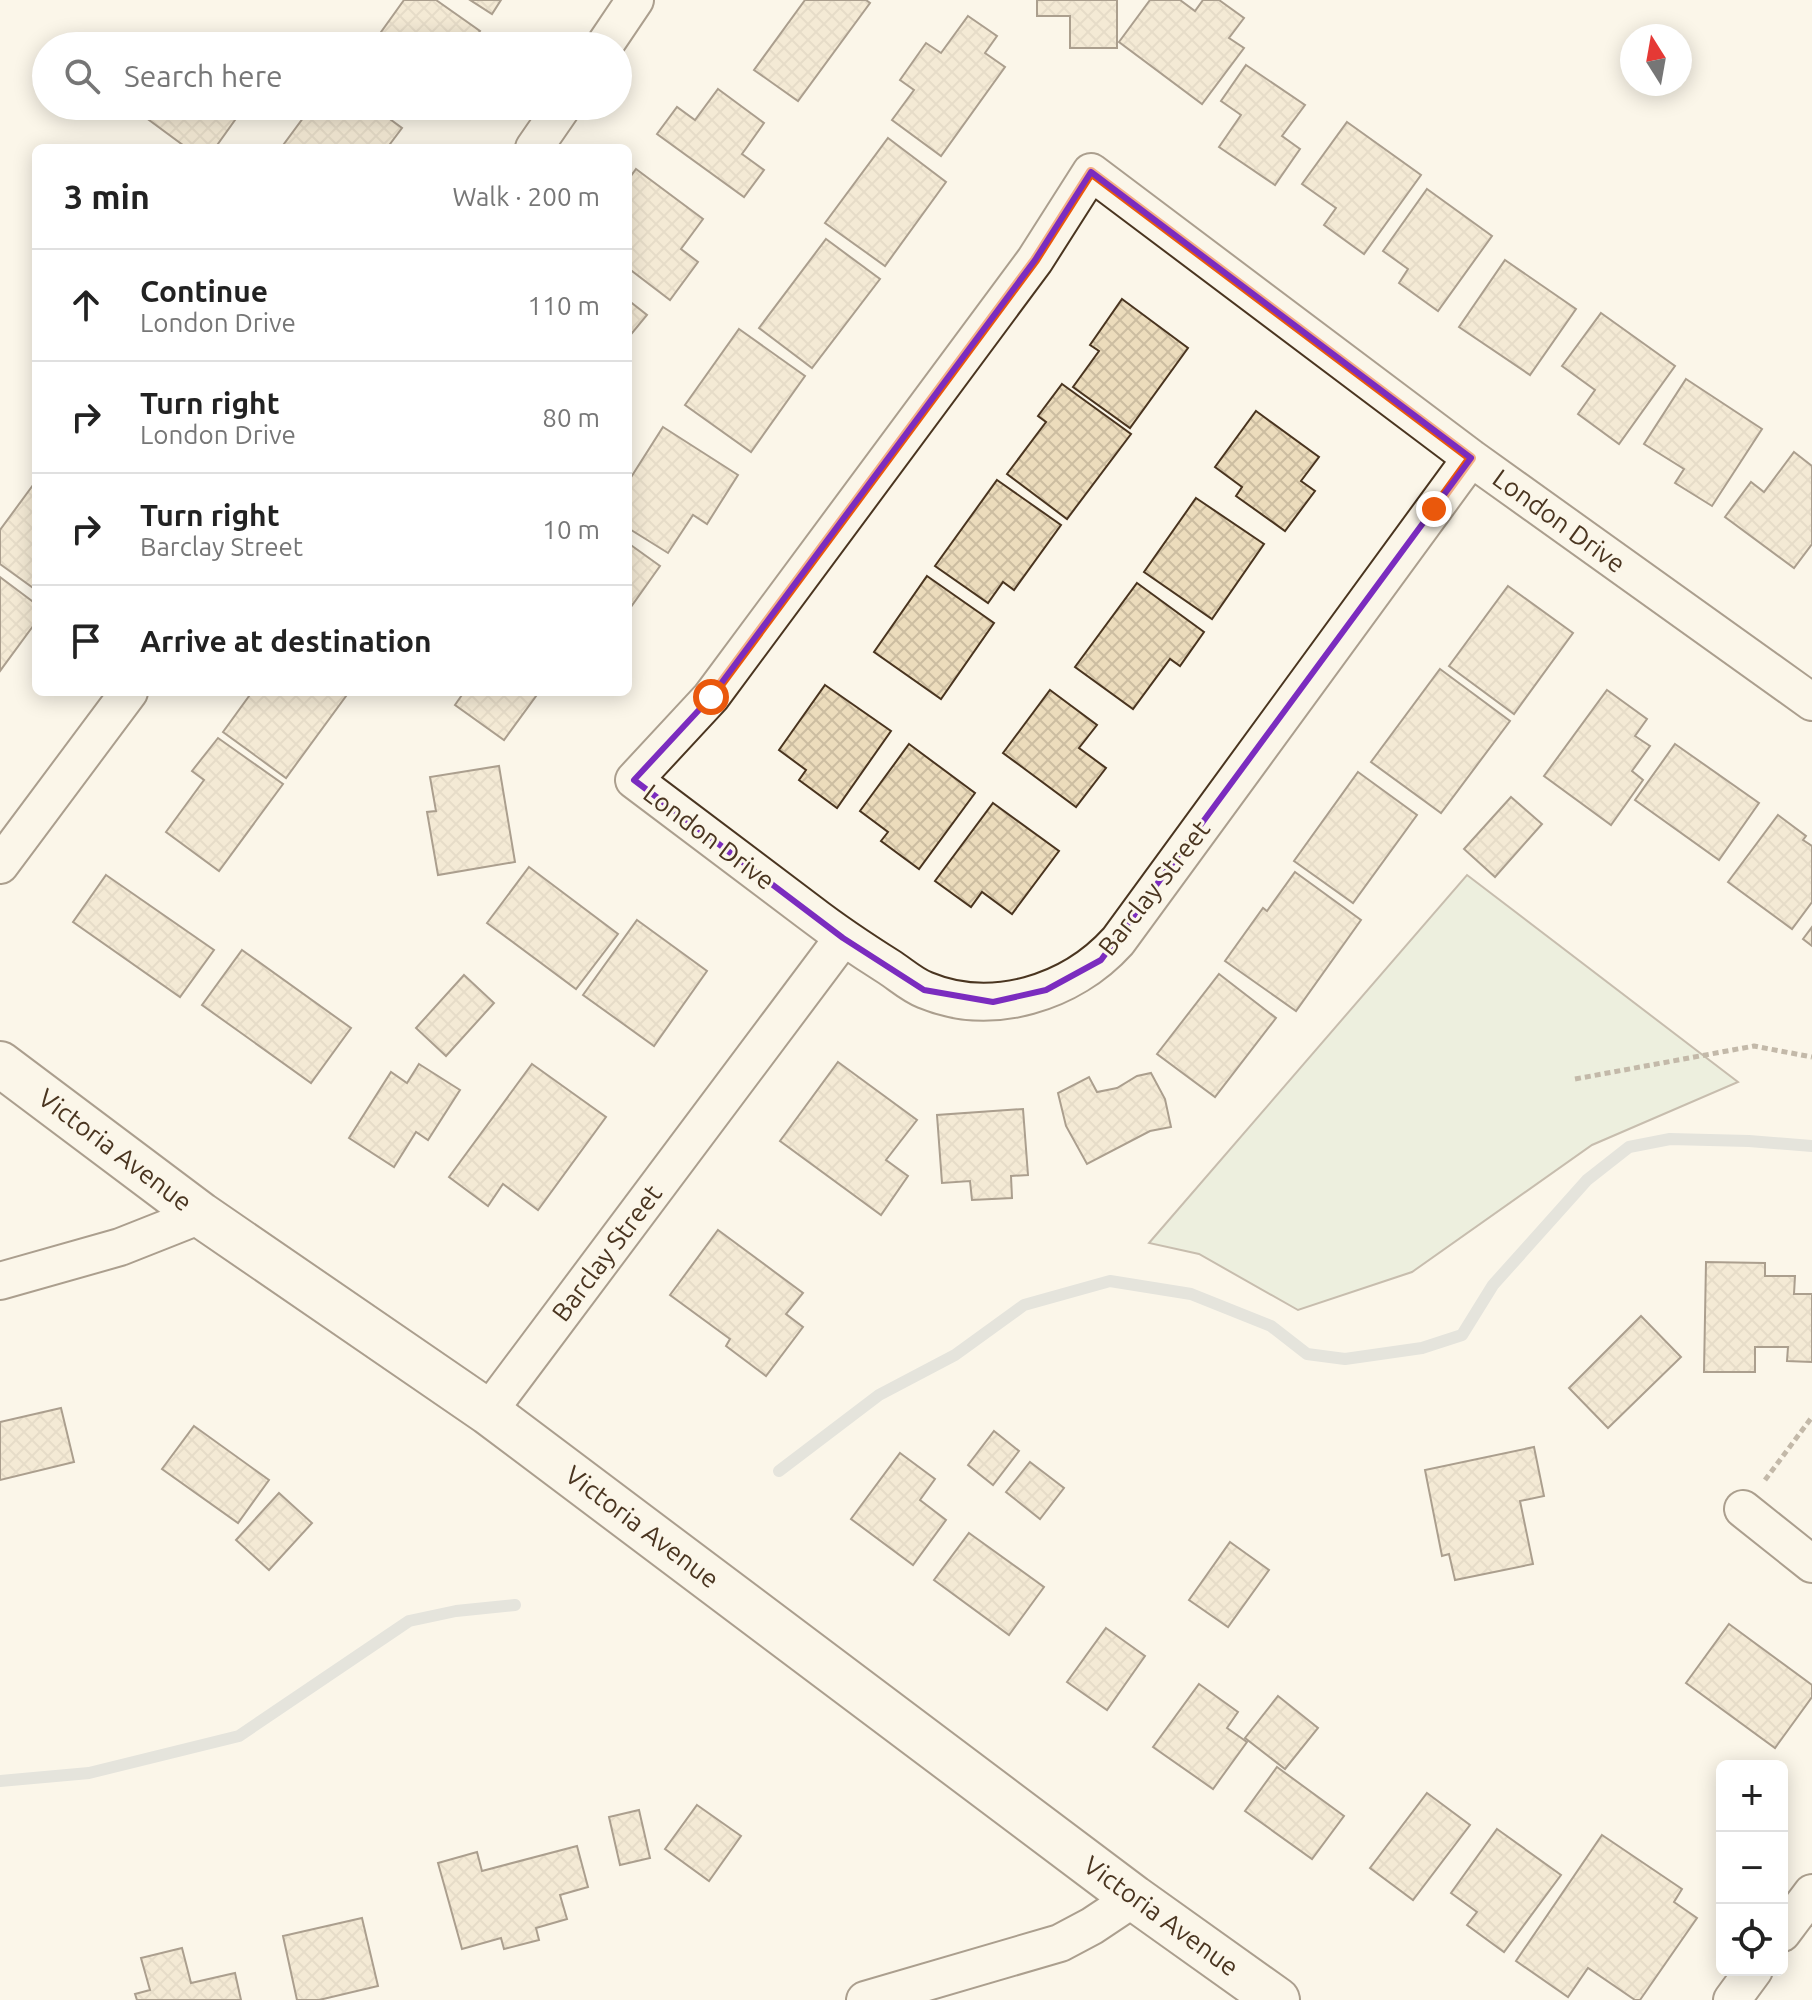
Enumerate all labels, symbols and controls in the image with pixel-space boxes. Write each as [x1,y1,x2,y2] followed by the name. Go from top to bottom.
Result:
[1620,24,1692,96] north arrow
[32,32,632,120] search box
[60,54,104,98] icon: search
[124,59,283,93] text: Search here
[64,177,150,215] text: 3 min
[452,182,600,211] text: Walk · 200 m
[140,274,268,308] text: Continue
[64,283,108,327] icon: ahead
[528,291,600,320] text: 110 m
[140,308,296,337] text: London Drive
[140,386,280,420] text: Turn right
[64,395,108,439] icon: right
[542,403,600,432] text: 80 m
[140,420,296,449] text: London Drive
[1488,463,1631,578] street label: London Drive
[1416,491,1452,527] route end
[140,498,280,532] text: Turn right
[64,507,108,551] icon: right
[542,515,600,544] text: 10 m
[140,532,303,561] text: Barclay Street
[64,619,108,663] icon: arrive
[140,624,432,658] text: Arrive at destination
[693,679,729,715] route start
[638,778,780,895] street label: London Drive
[1092,815,1215,961] street label: Barclay Street
[33,1083,198,1217] street label: Victoria Avenue
[546,1179,667,1327] street label: Barclay Street
[560,1460,725,1594] street label: Victoria Avenue
[1716,1760,1788,1976] map controls
[1716,1760,1788,1832] button: +
[1716,1832,1788,1904] button: −
[1078,1850,1244,1981] street label: Victoria Avenue
[1716,1904,1788,1976] button: locate

